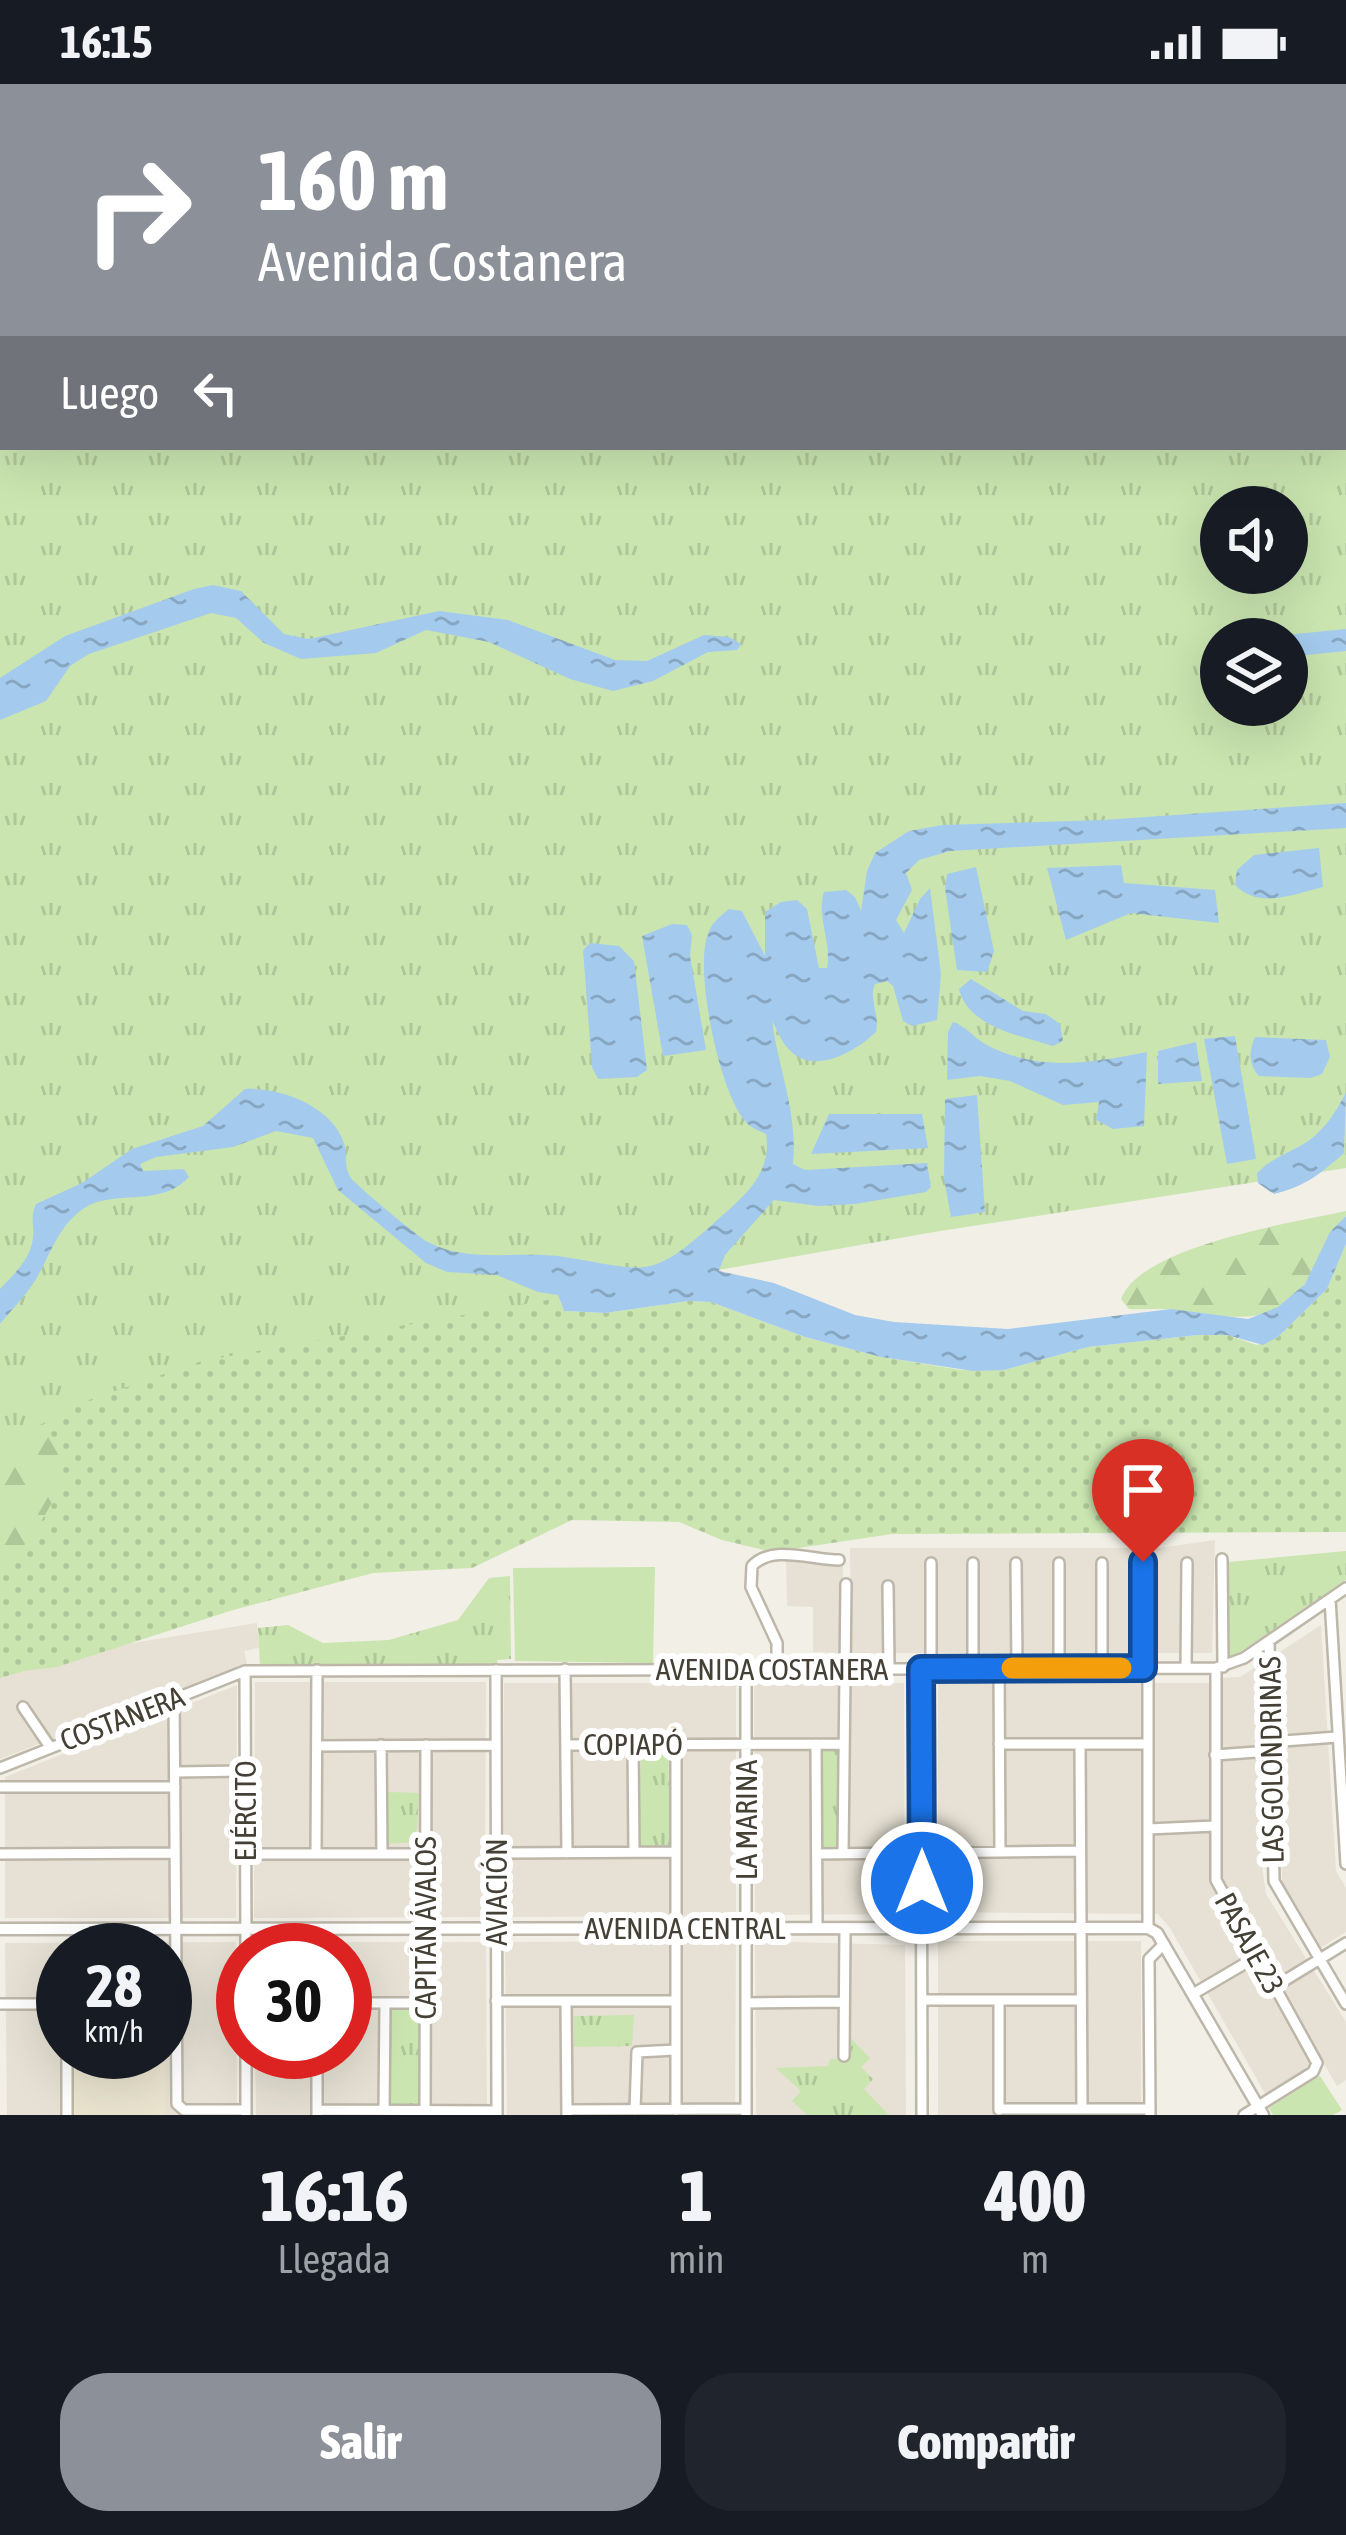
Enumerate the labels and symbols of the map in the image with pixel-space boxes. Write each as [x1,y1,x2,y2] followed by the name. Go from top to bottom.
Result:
[1092,1439,1194,1562] pin
[656,1652,888,1686] street label: AVENIDA COSTANERA
[1252,1656,1290,1864] street label: LAS GOLONDRINAS
[55,1679,189,1757] street label: COSTANERA
[583,1727,683,1761] street label: COPIAPÓ
[228,1760,262,1862] street label: EJÉRCITO
[729,1760,763,1880] street label: LA MARINA
[859,1820,985,1946] position arrow
[408,1836,442,2020] street label: CAPITÁN ÁVALOS
[479,1838,513,1946] street label: AVIACIÓN
[1208,1887,1292,1999] street label: PASAJE 23
[585,1911,786,1945] street label: AVENIDA CENTRAL
[216,1923,372,2079] speed limit sign: 30

